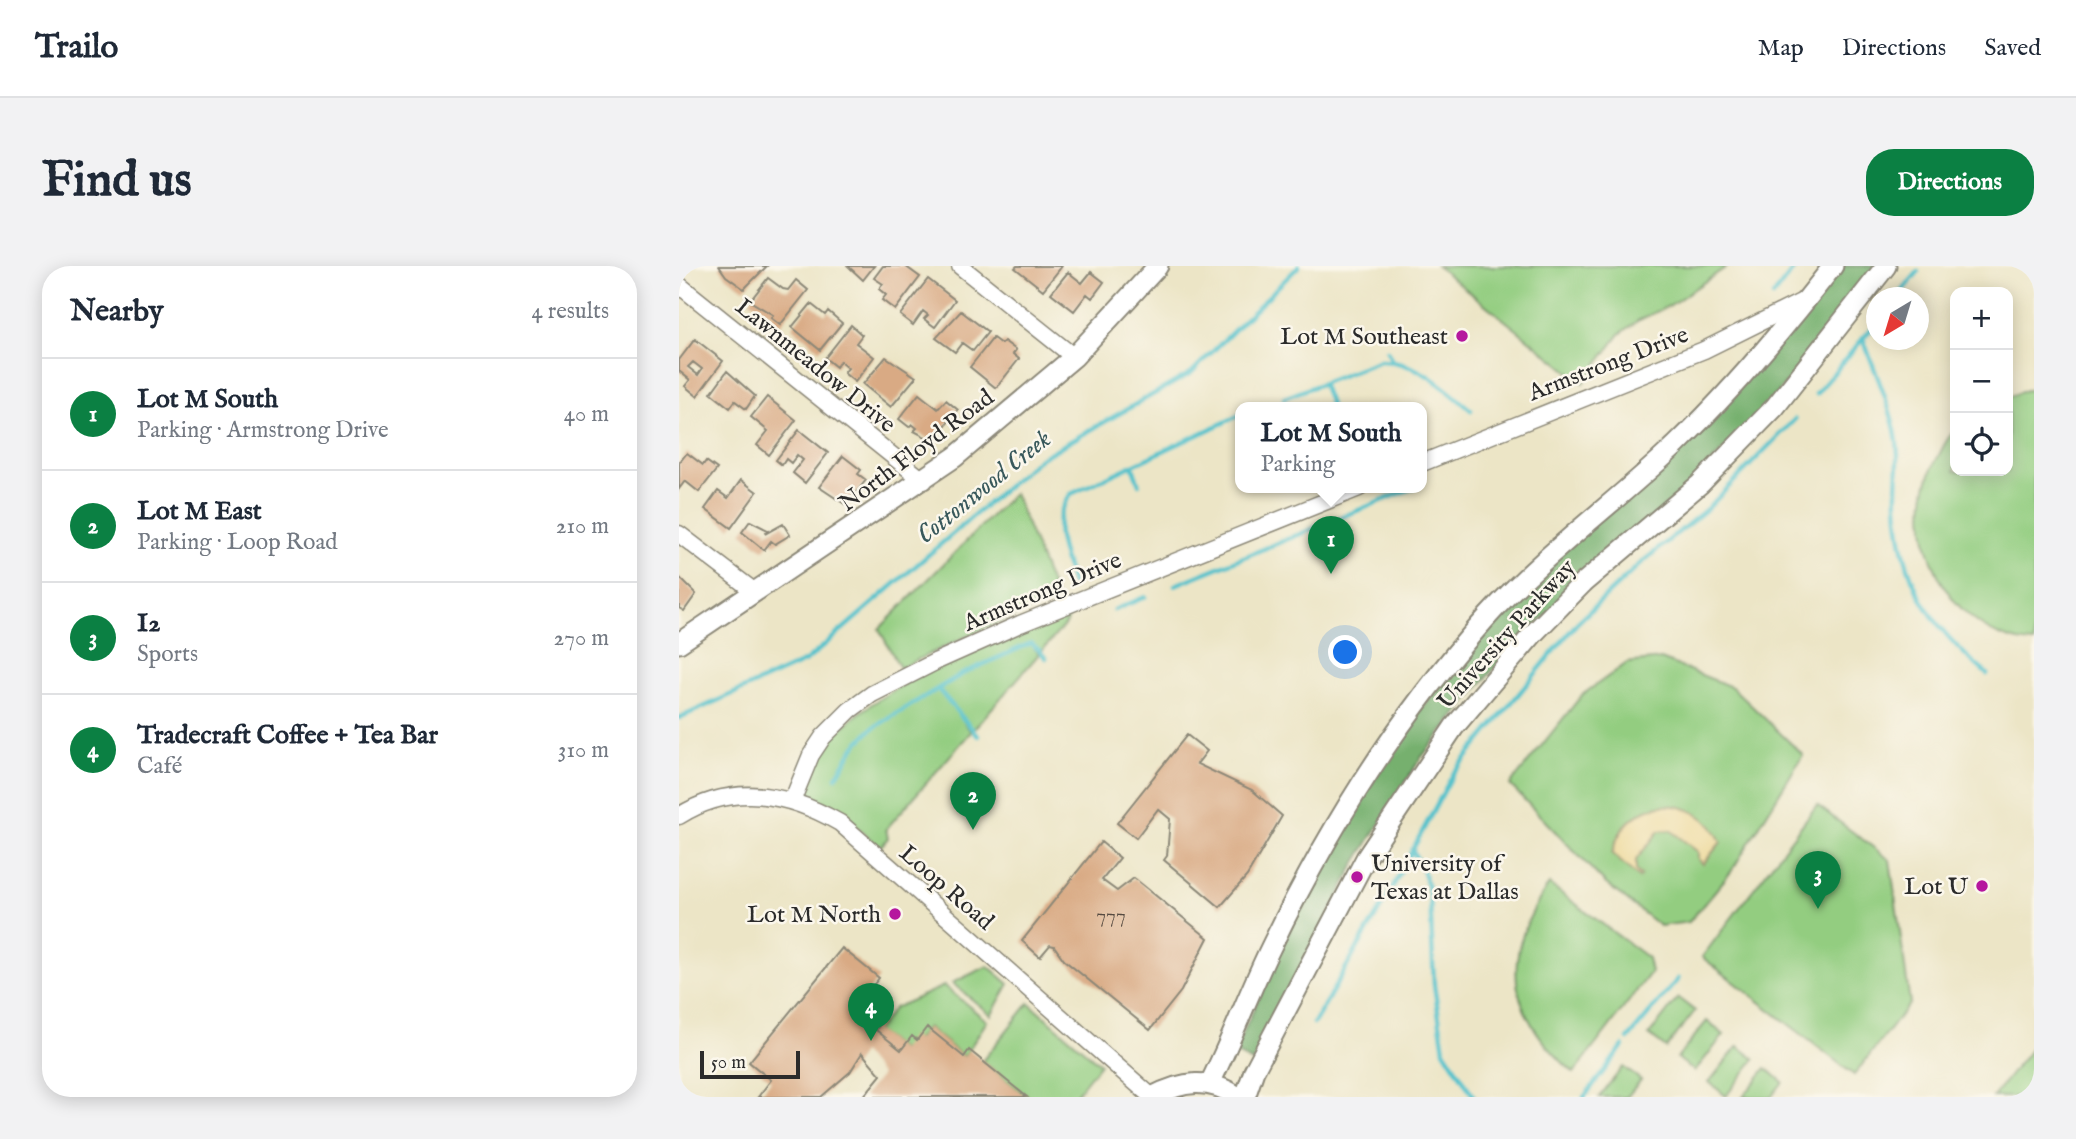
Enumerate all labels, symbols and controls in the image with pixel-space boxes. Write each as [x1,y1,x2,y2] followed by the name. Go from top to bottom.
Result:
[35,27,118,69] text: Trailo
[1758,33,1804,64] text: Map
[1842,33,1946,64] text: Directions
[1984,33,2041,64] text: Saved
[1866,149,2034,216] button: Directions
[42,151,192,213] text: Find us
[1866,287,1929,350] north arrow
[1950,287,2013,476] map controls
[1950,287,2013,350] button: +
[728,292,902,440] street label: Lawnmeadow Drive
[70,293,163,331] text: Nearby
[531,297,609,326] text: 4 results
[1523,320,1693,409] street label: Armstrong Drive
[1280,322,1448,353] place label: Lot M Southeast
[1454,328,1470,344] marker: Lot M Southeast
[1950,350,2013,413] button: −
[137,383,278,416] text: Lot M South
[833,383,1001,520] street label: North Floyd Road
[89,400,97,429] text: 1
[564,400,609,429] text: 40 m
[1235,402,1427,493] popup
[1950,413,2013,476] button: locate
[137,416,389,445] text: Parking · Armstrong Drive
[1261,417,1401,450] text: Lot M South
[910,422,1058,552] water label: Cottonwood Creek
[1261,450,1335,479] text: Parking
[137,495,262,528] text: Lot M East
[88,512,98,541] text: 2
[556,512,609,541] text: 210 m
[1308,516,1354,574] pin: 1
[137,528,338,557] text: Parking · Loop Road
[958,545,1126,640] street label: Armstrong Drive
[1431,553,1583,717] street label: University Parkway
[137,607,160,640] text: I2
[89,624,97,653] text: 3
[554,624,609,653] text: 270 m
[1328,635,1362,669] your location
[137,640,198,669] text: Sports
[137,719,438,752] text: Tradecraft Coffee + Tea Bar
[87,736,99,765] text: 4
[558,736,609,765] text: 310 m
[137,752,182,781] text: Café
[950,772,996,830] pin: 2
[892,838,1000,938] street label: Loop Road
[1371,849,1519,908] place label: University of Texas at Dallas
[1795,851,1841,909] pin: 3
[1349,869,1365,885] marker: University of Texas at Dallas
[1904,872,1969,903] place label: Lot U
[1974,878,1990,894] marker: Lot U
[747,900,881,931] place label: Lot M North
[1096,903,1126,930] house number: 777
[887,906,903,922] marker: Lot M North
[848,983,894,1041] pin: 4
[700,1048,800,1080] scale bar
[711,1051,746,1075] text: 50 m

